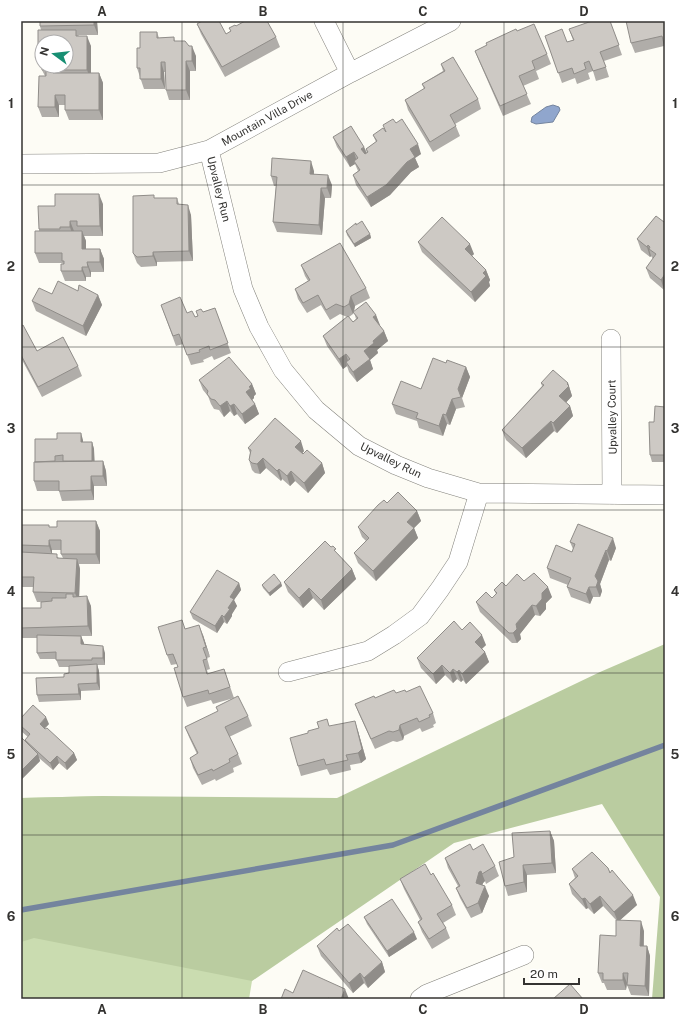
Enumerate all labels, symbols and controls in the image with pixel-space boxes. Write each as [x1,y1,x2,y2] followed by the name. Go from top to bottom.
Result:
[97,4,107,19] text: A
[259,4,268,19] text: B
[418,4,428,19] text: C
[579,4,589,19] text: D
[34,34,74,74] north arrow
[37,46,51,57] text: N
[219,88,315,148] street label: Mountain Villa Drive
[8,96,14,111] text: 1
[672,96,678,111] text: 1
[205,155,233,223] street label: Upvalley Run
[7,259,15,274] text: 2
[671,259,679,274] text: 2
[605,379,619,455] street label: Upvalley Court
[7,421,16,436] text: 3
[671,421,680,436] text: 3
[358,440,424,480] street label: Upvalley Run
[7,584,16,599] text: 4
[671,584,680,599] text: 4
[7,747,16,762] text: 5
[671,747,680,762] text: 5
[7,909,16,924] text: 6
[671,909,680,924] text: 6
[524,960,579,986] scale bar
[530,967,558,981] text: 20 m
[97,1002,107,1017] text: A
[259,1002,268,1017] text: B
[418,1002,428,1017] text: C
[579,1002,589,1017] text: D

